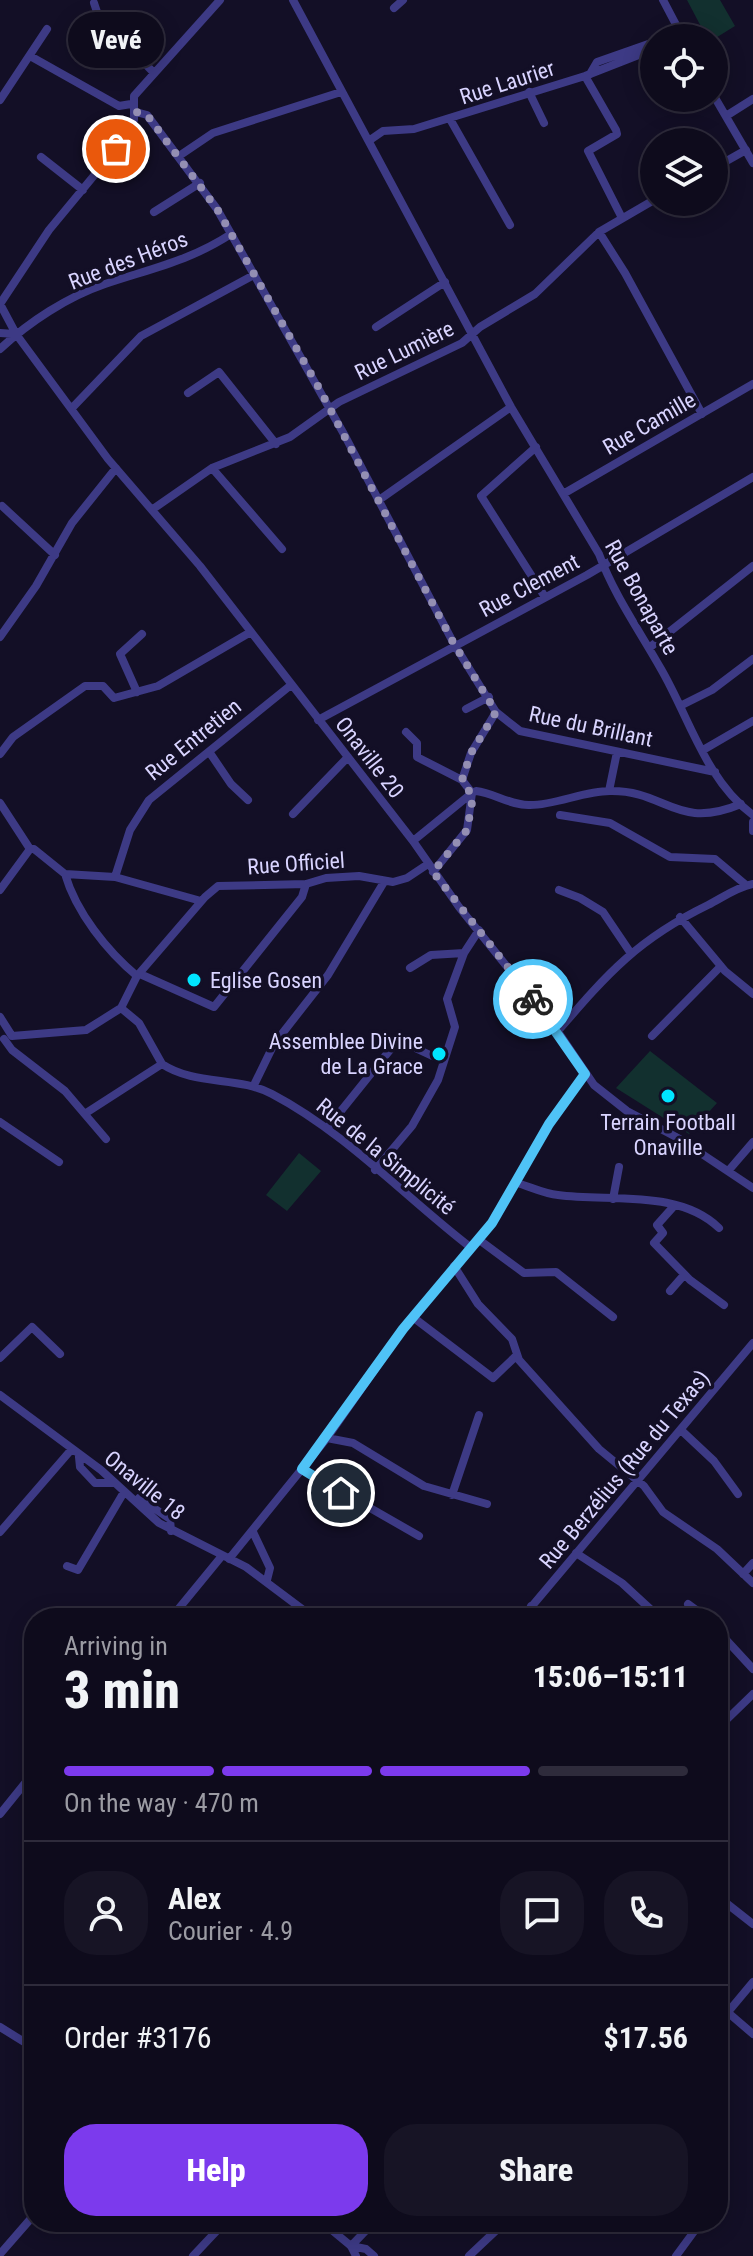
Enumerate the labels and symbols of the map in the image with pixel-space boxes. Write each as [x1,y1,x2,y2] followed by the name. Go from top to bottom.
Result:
[68,13,164,69] callout: Vevé
[457,55,558,110] street label: Rue Laurier
[82,115,150,183] pin
[65,226,191,295] street label: Rue des Héros
[351,316,458,385] street label: Rue Lumière
[599,387,700,460] street label: Rue Camille
[600,535,683,659] street label: Rue Bonaparte
[475,549,583,622] street label: Rue Clement
[141,693,246,785] street label: Rue Entretien
[527,701,655,752] street label: Rue du Brillant
[330,712,409,803] street label: Onaville 20
[246,848,346,879] street label: Rue Officiel
[493,959,573,1039] courier
[210,968,322,993] place label: Eglise Gosen
[185,971,203,989] marker: Eglise Gosen
[269,1029,423,1079] place label: Assemblee Divine de La Grace
[430,1045,448,1063] marker: Assemblee Divine de La Grace
[659,1087,677,1105] marker: Terrain Football Onaville
[312,1093,460,1220] street label: Rue de la Simplicité
[600,1110,736,1160] place label: Terrain Football Onaville
[534,1365,715,1574] street label: Rue Berzélius (Rue du Texas)
[100,1445,190,1525] street label: Onaville 18
[307,1459,375,1527] pin

